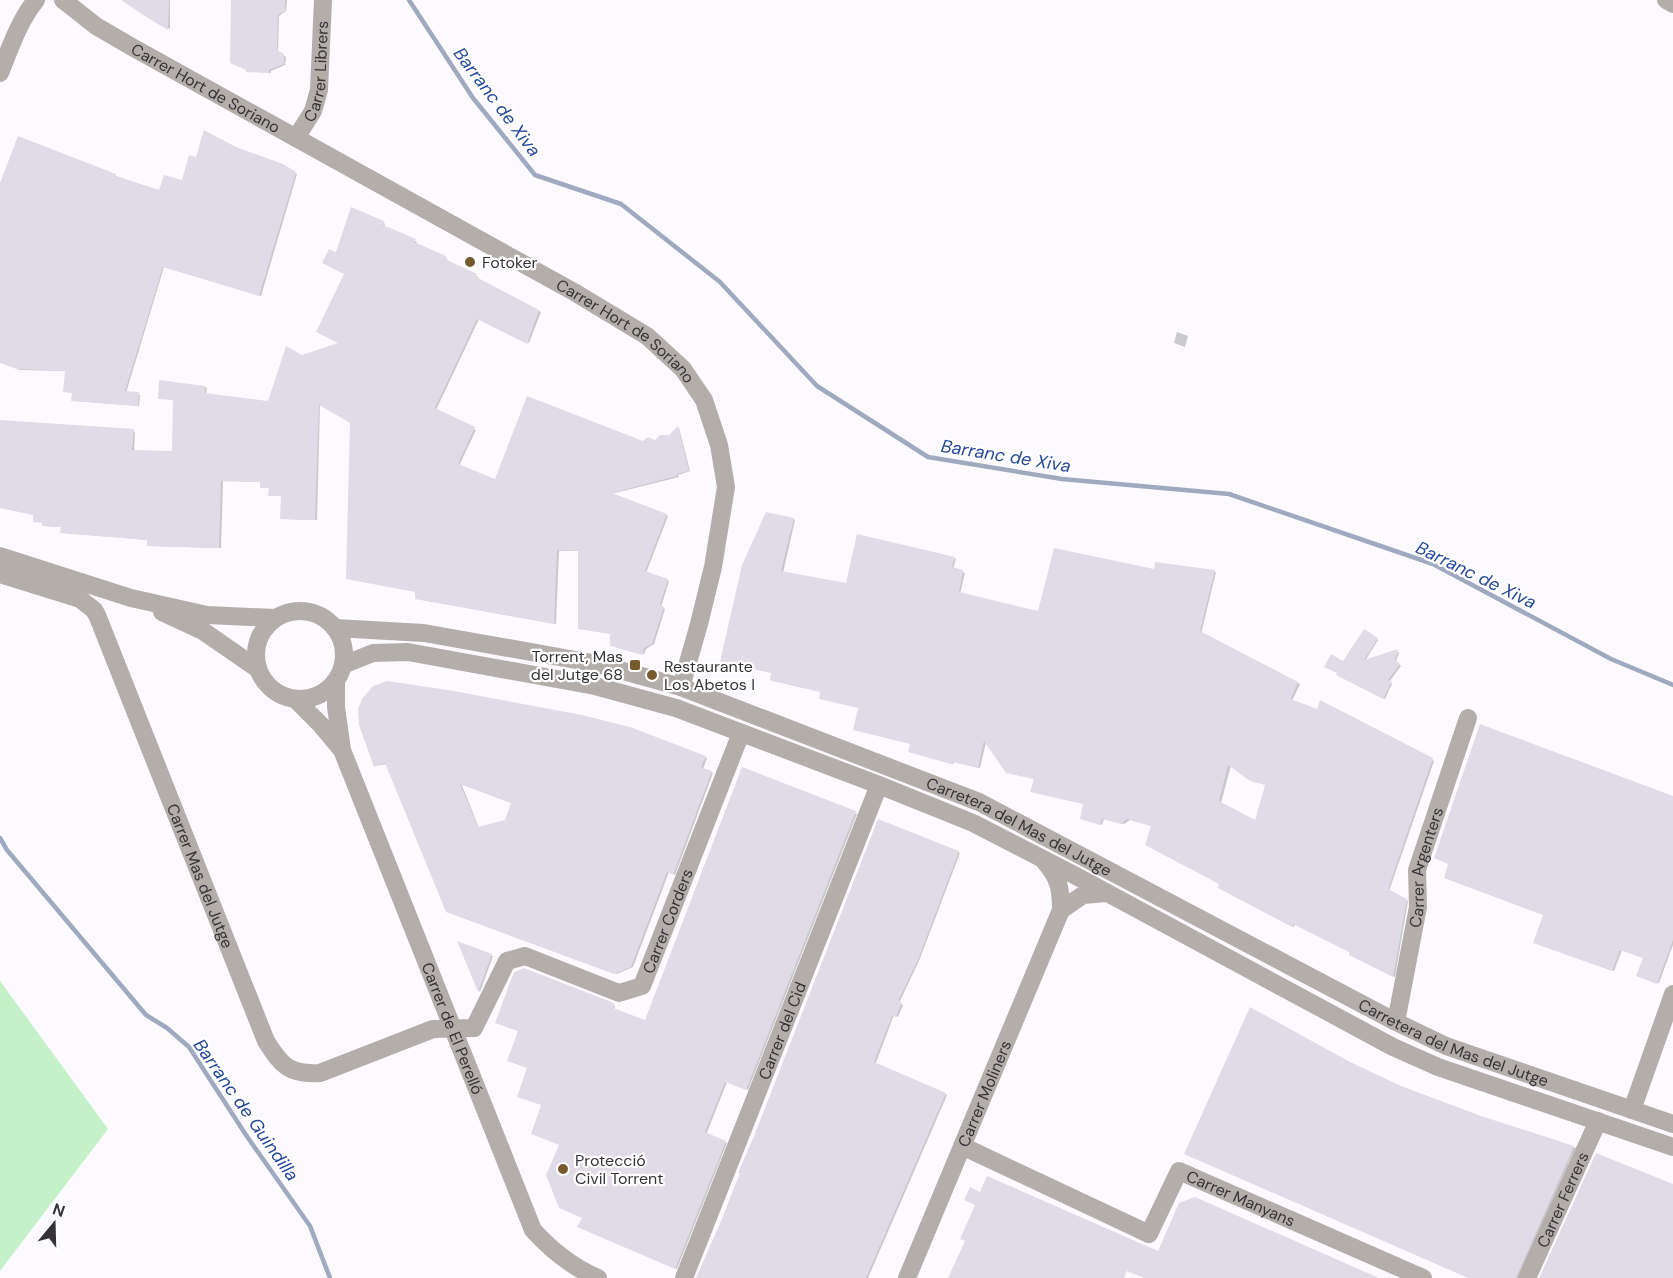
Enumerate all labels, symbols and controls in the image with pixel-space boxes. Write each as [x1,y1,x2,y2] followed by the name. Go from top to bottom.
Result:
[298,20,333,126] street label: Carrer Librers
[128,38,284,138] street label: Carrer Hort de Soriano
[448,42,546,162] water label: Barranc de Xiva
[482,252,538,273] place label: Fotoker
[463,255,477,269] marker: Fotoker
[553,274,700,387] street label: Carrer Hort de Soriano
[939,434,1073,478] water label: Barranc de Xiva
[1412,535,1540,615] water label: Barranc de Xiva
[531,646,623,685] place label: Torrent, Mas del Jutge 68
[664,656,755,695] place label: Restaurante Los Abetos I
[628,658,642,672] marker: Torrent, Mas del Jutge 68
[645,668,659,682] marker: Restaurante Los Abetos I
[923,772,1115,881] street label: Carretera del Mas del Jutge
[162,800,239,951] street label: Carrer Mas del Jutge
[1404,804,1448,929] street label: Carrer Argenters
[638,866,697,976] street label: Carrer Corders
[417,959,489,1098] street label: Carrer de El Perelló
[753,979,811,1083] street label: Carrer del Cid
[1355,994,1551,1091] street label: Carretera del Mas del Jutge
[188,1034,304,1186] water label: Barranc de Guindilla
[953,1037,1016,1150] street label: Carrer Moliners
[1532,1148,1593,1251] street label: Carrer Ferrers
[575,1150,664,1189] place label: Protecció Civil Torrent
[556,1162,570,1176] marker: Protecció Civil Torrent
[1183,1165,1298,1231] street label: Carrer Manyans
[24,1194,84,1254] north arrow
[50,1198,68,1222] text: N

